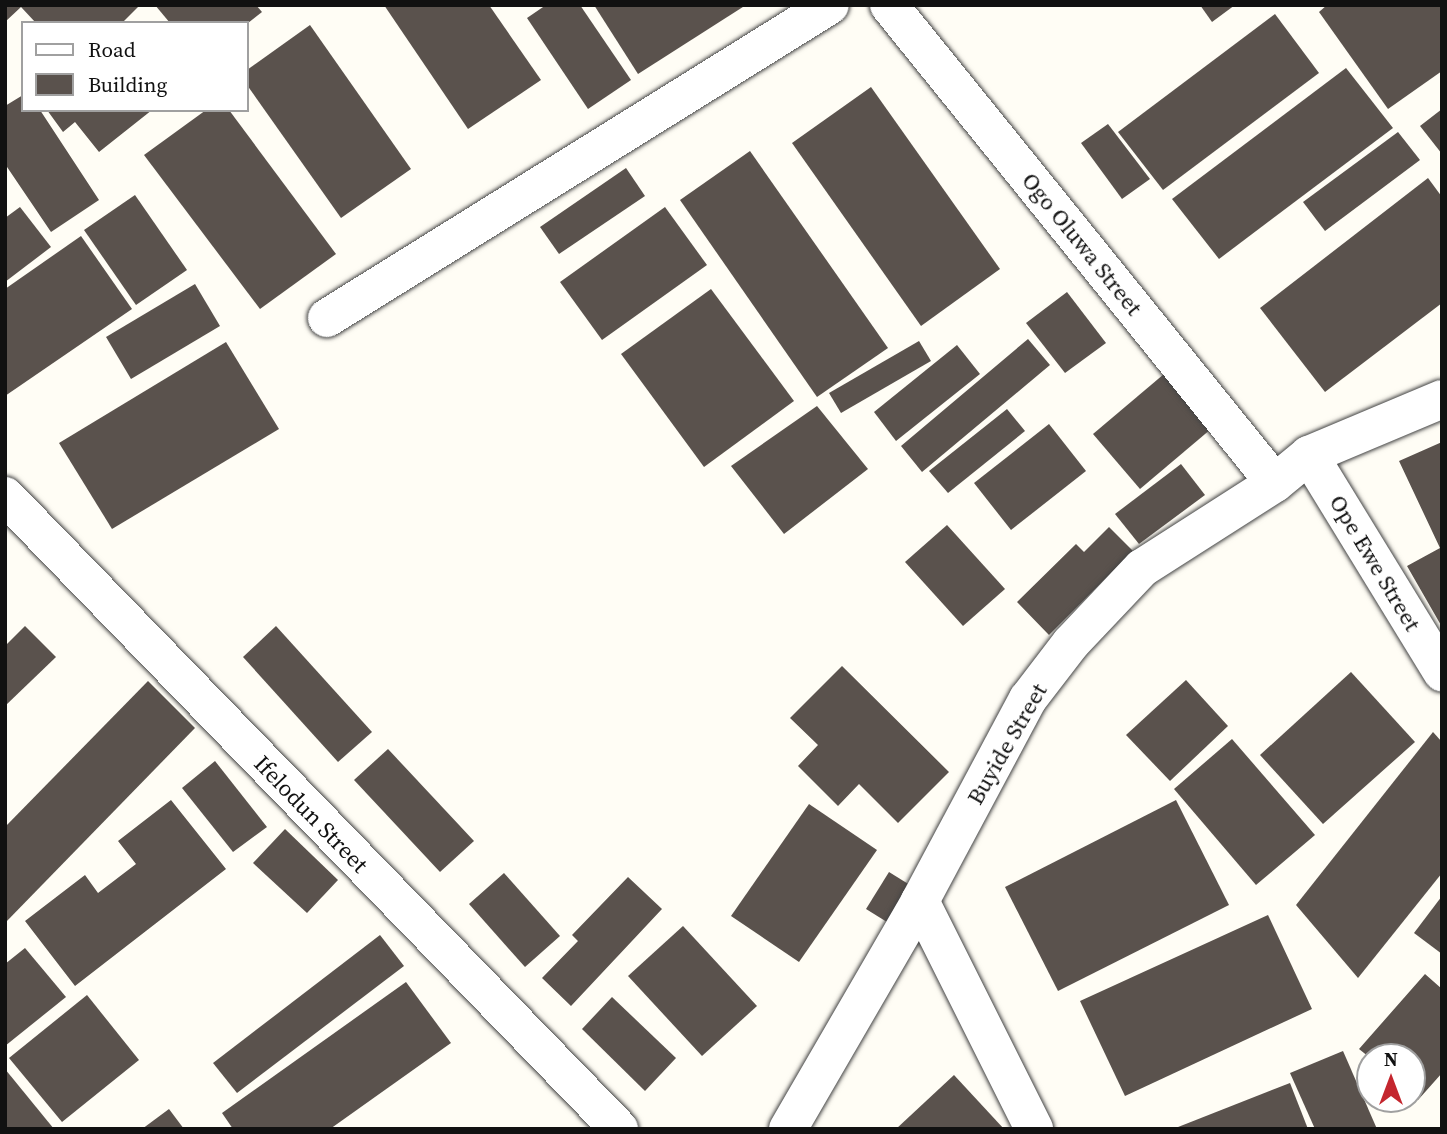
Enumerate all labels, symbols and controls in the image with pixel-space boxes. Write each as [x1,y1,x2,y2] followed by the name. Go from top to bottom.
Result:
[21,21,248,112] legend
[88,35,136,64] text: Road
[88,70,167,99] text: Building
[1016,167,1148,321] street label: Ogo Oluwa Street
[1324,490,1426,636] street label: Ope Ewe Street
[961,679,1053,809] street label: Buyide Street
[248,750,374,878] street label: Ifelodun Street
[1356,1043,1426,1113] north arrow
[1384,1046,1398,1072] text: N

